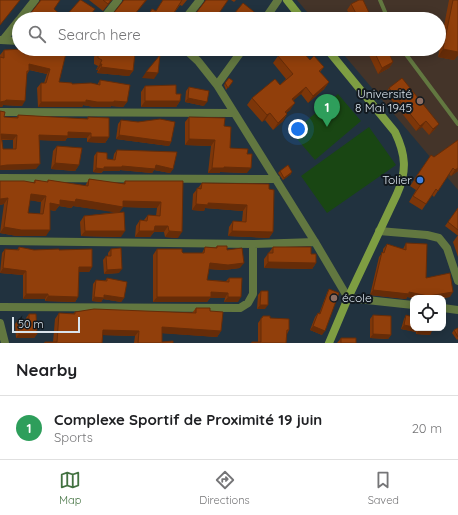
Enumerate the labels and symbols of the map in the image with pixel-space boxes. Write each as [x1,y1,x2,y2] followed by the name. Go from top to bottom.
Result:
[355,86,412,115] place label: Université 8 Mai 1945
[314,94,340,127] pin: 1
[415,96,425,106] marker: Université 8 Mai 1945
[288,119,308,139] your location
[382,172,412,187] place label: Tolier
[415,175,425,185] marker: Tolier
[342,290,372,305] place label: école
[329,293,339,303] marker: école
[12,315,80,334] scale bar

